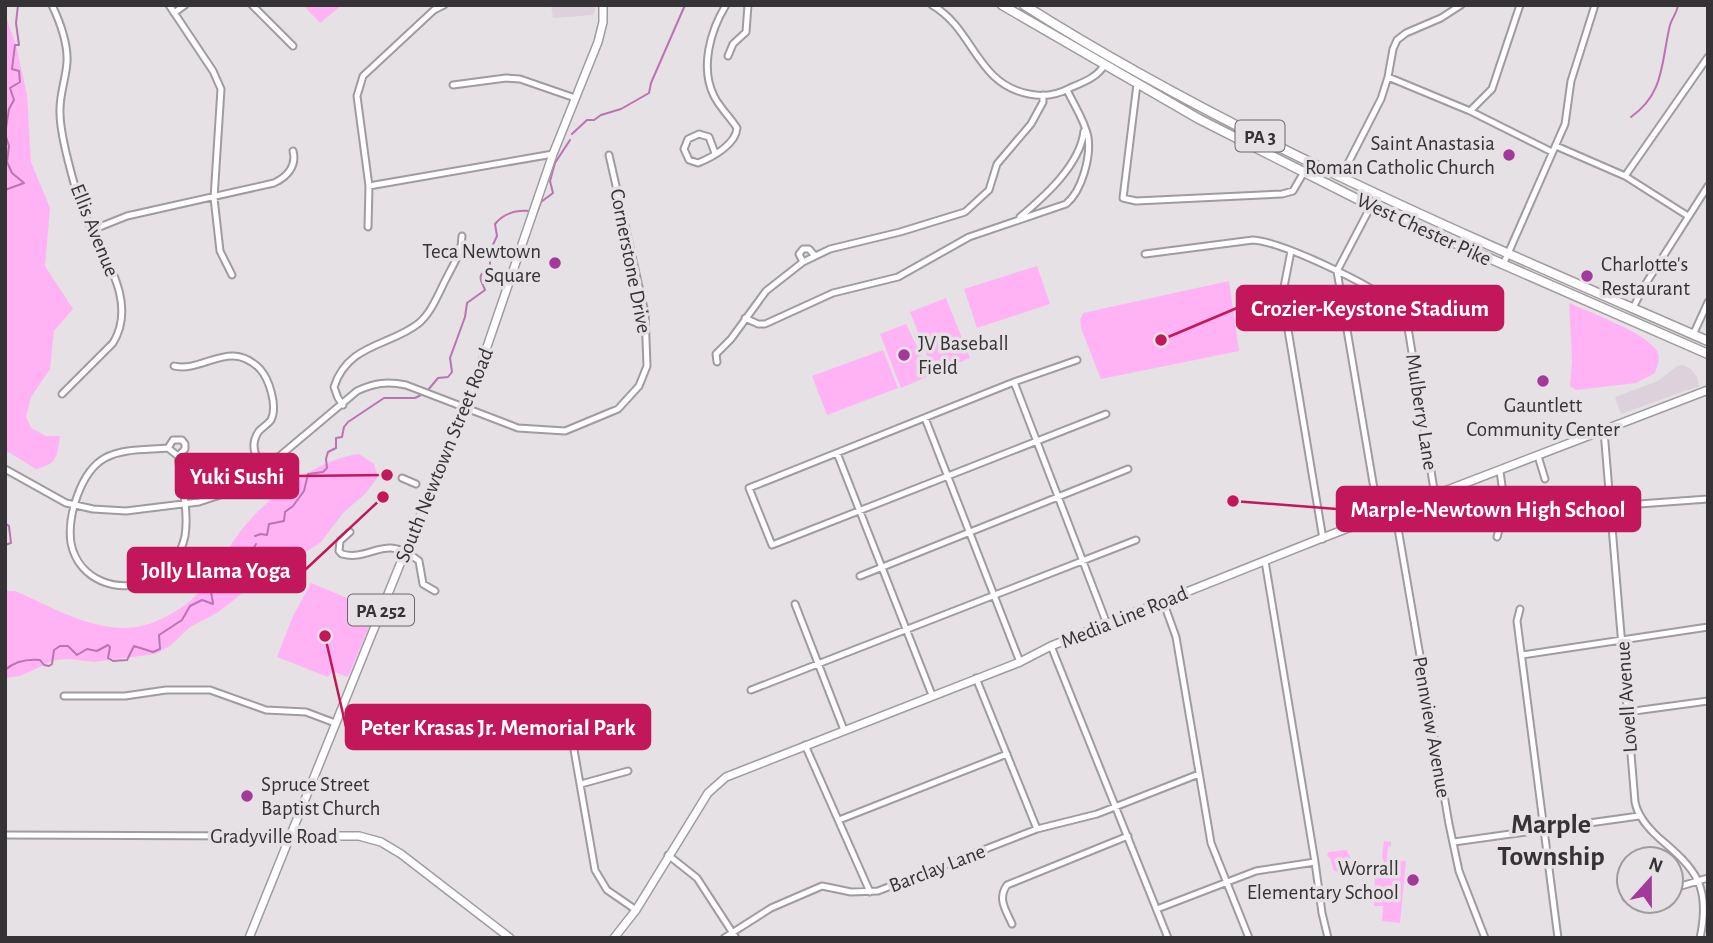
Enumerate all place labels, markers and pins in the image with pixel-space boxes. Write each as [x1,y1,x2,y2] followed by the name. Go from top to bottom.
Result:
[1305,133,1495,178] place label: Saint Anastasia Roman Catholic Church
[1501,147,1517,163] marker: Saint Anastasia Roman Catholic Church
[422,241,541,286] place label: Teca Newtown Square
[1601,254,1690,299] place label: Charlotte's Restaurant
[547,255,563,271] marker: Teca Newtown Square
[1579,268,1595,284] marker: Charlotte's Restaurant
[1237,286,1503,330] callout: Crozier-Keystone Stadium
[918,333,1009,378] place label: JV Baseball Field
[896,347,912,363] marker: JV Baseball Field
[1535,373,1551,389] marker: Gauntlett Community Center
[1466,395,1620,440] place label: Gauntlett Community Center
[176,454,298,498] callout: Yuki Sushi
[1337,487,1640,531] callout: Marple-Newtown High School
[128,548,305,592] callout: Jolly Llama Yoga
[346,705,650,749] callout: Peter Krasas Jr. Memorial Park
[261,774,381,819] place label: Spruce Street Baptist Church
[239,788,255,804] marker: Spruce Street Baptist Church
[1247,858,1399,903] place label: Worrall Elementary School
[1405,872,1421,888] marker: Worrall Elementary School

